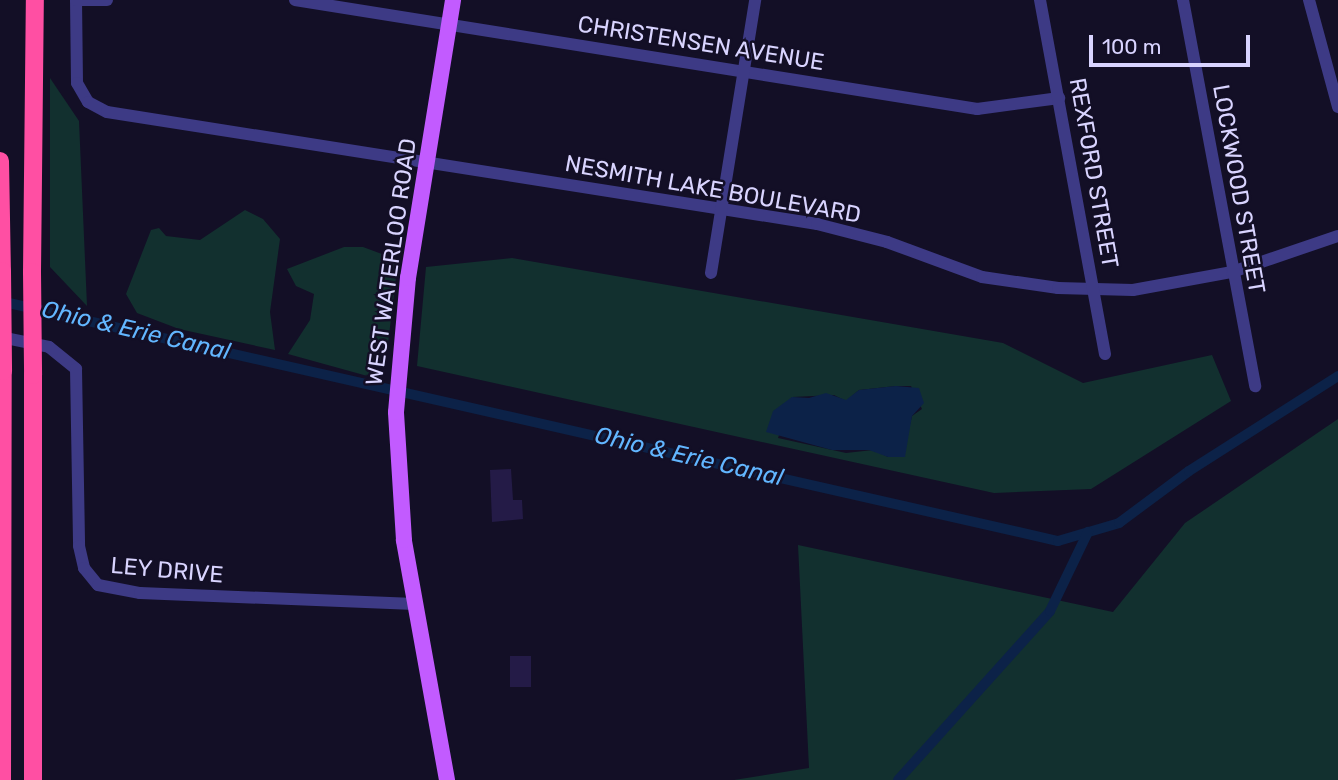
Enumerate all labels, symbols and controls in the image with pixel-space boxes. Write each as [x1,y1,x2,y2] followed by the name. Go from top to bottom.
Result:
[576,10,826,76] street label: CHRISTENSEN AVENUE
[1093,21,1254,65] scale bar
[1102,34,1161,59] text: 100 m
[1064,76,1124,270] street label: REXFORD STREET
[1207,82,1271,296] street label: LOCKWOOD STREET
[360,136,422,388] street label: WEST WATERLOO ROAD
[563,149,863,229] street label: NESMITH LAKE BOULEVARD
[39,295,233,367] water label: Ohio & Erie Canal
[592,421,786,493] water label: Ohio & Erie Canal
[109,551,225,589] street label: LEY DRIVE

